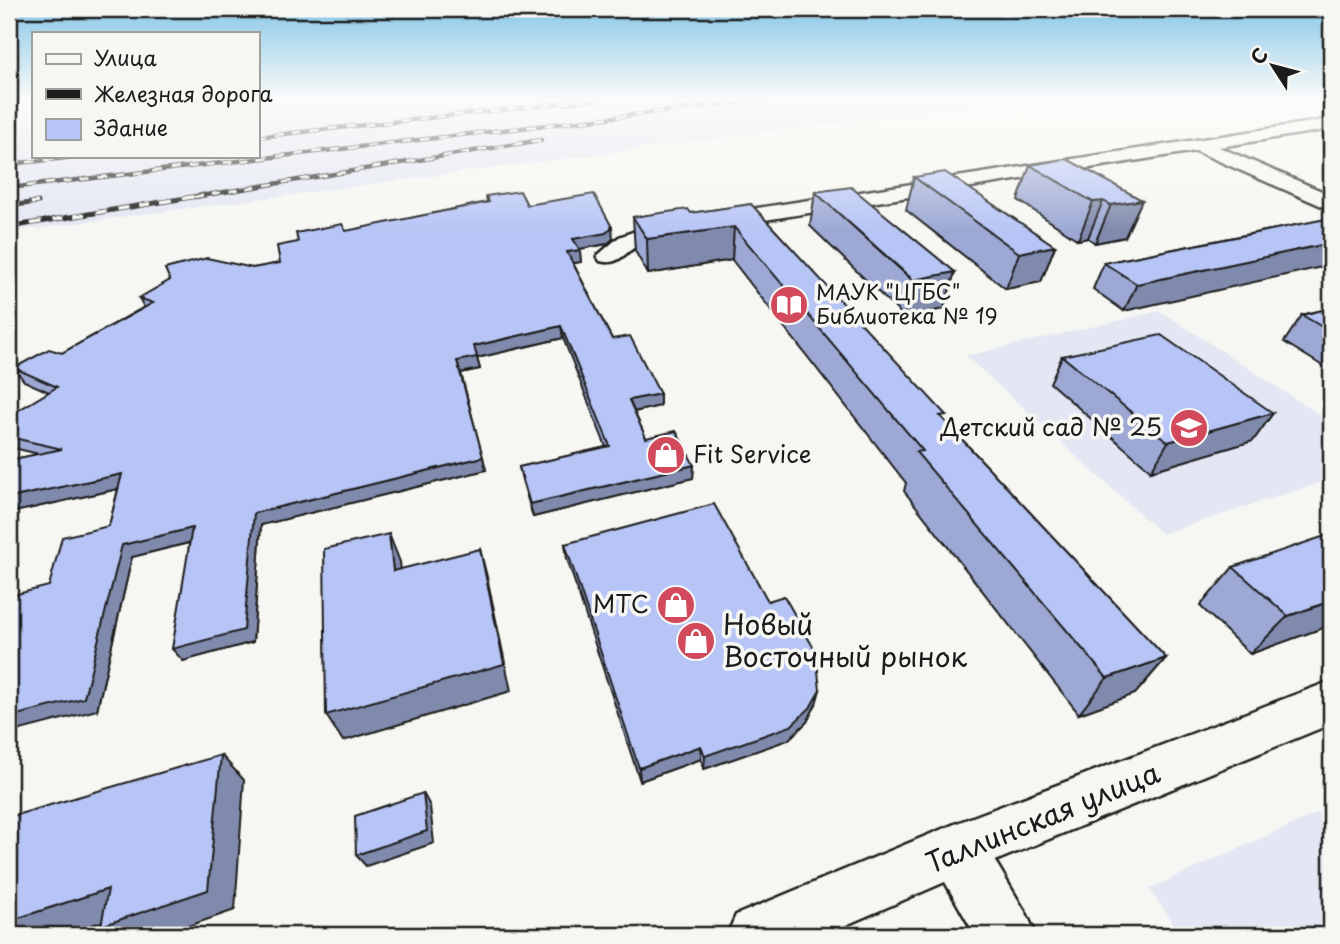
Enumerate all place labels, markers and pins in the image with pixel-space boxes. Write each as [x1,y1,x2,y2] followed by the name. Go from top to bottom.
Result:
[816,275,998,331] place label: МАУК "ЦГБС" Библиотека № 19
[768,284,810,326] library icon: МАУК "ЦГБС" Библиотека № 19
[1168,407,1210,449] school or university icon: Детский сад № 25
[940,408,1162,444] place label: Детский сад № 25
[645,434,687,476] shop icon: Fit Service
[693,435,812,471] place label: Fit Service
[655,584,697,626] shop icon: МТС
[593,585,649,621] place label: МТС
[723,602,968,677] place label: Новый Восточный рынок
[675,620,717,662] shop icon: Новый Восточный рынок

